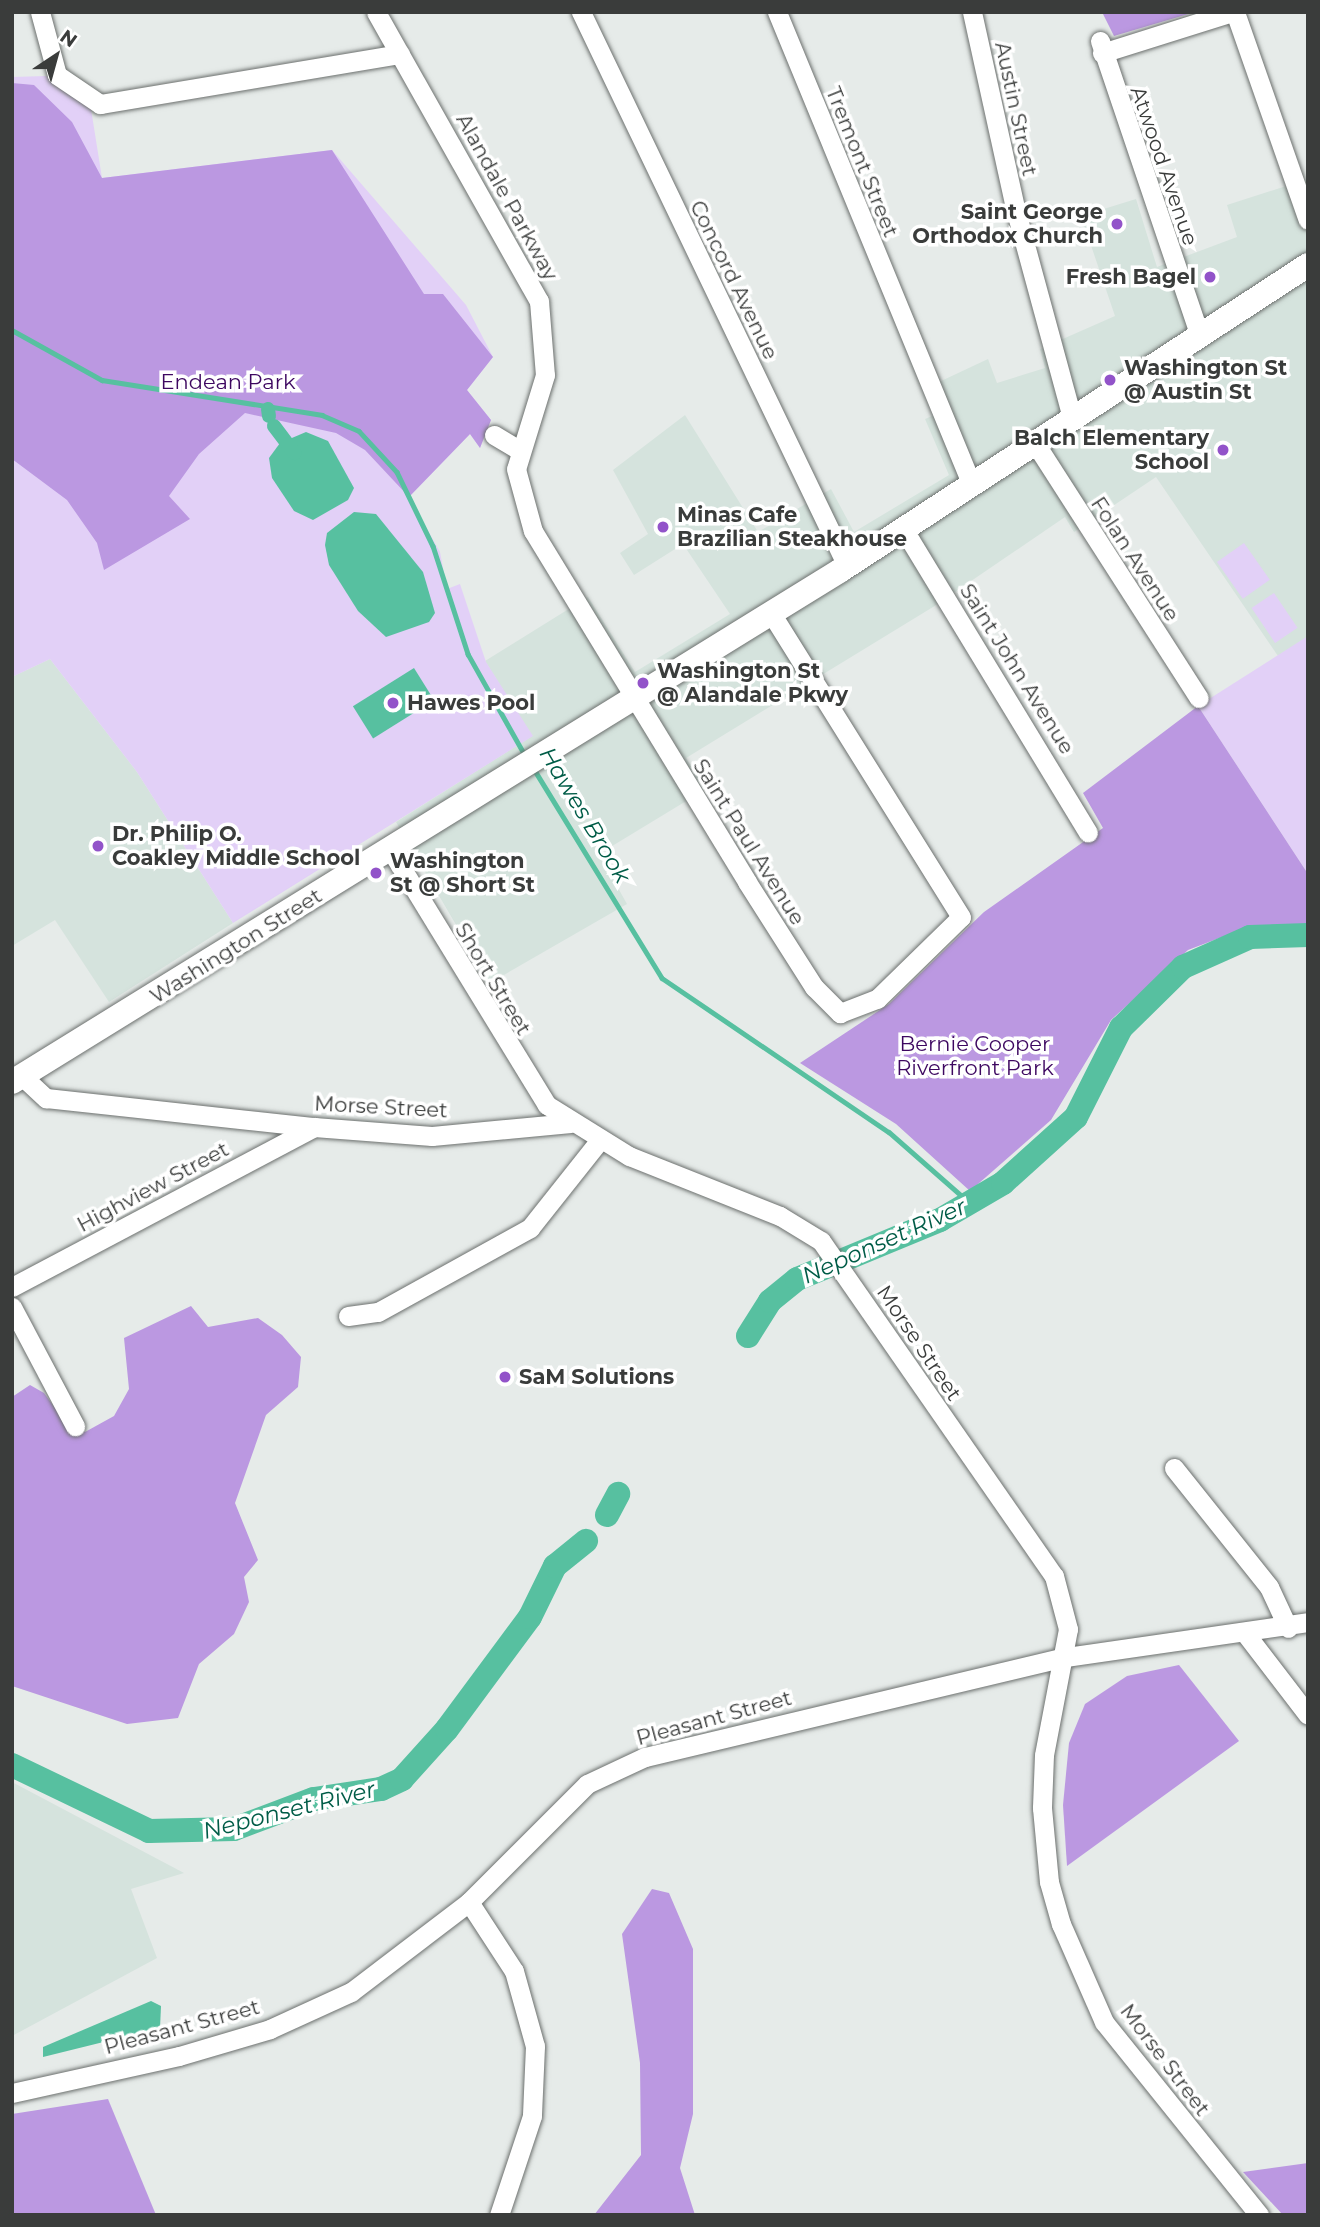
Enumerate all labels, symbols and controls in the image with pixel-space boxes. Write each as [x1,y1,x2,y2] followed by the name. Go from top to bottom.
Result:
[21,21,91,91] north arrow
[56,25,82,52] text: N
[989,40,1043,178] street label: Austin Street
[820,83,904,241] street label: Tremont Street
[1125,83,1203,249] street label: Atwood Avenue
[451,109,563,285] street label: Alandale Parkway
[685,196,783,364] street label: Concord Avenue
[912,199,1103,249] place label: Saint George Orthodox Church
[1109,216,1125,232] marker: Saint George Orthodox Church
[1066,264,1196,290] place label: Fresh Bagel
[1202,269,1218,285] marker: Fresh Bagel
[1124,355,1287,405] place label: Washington St @ Austin St
[161,369,295,395] park label: Endean Park
[1102,372,1118,388] marker: Washington St @ Austin St
[1014,425,1209,475] place label: Balch Elementary School
[1215,442,1231,458] marker: Balch Elementary School
[1085,492,1185,626] street label: Folan Avenue
[677,502,907,552] place label: Minas Cafe Brazilian Steakhouse
[655,519,671,535] marker: Minas Cafe Brazilian Steakhouse
[954,579,1080,759] street label: Saint John Avenue
[657,658,848,708] place label: Washington St @ Alandale Pkwy
[635,675,651,691] marker: Washington St @ Alandale Pkwy
[407,690,535,716] place label: Hawes Pool
[385,695,401,711] marker: Hawes Pool
[533,742,637,888] water label: Hawes Brook
[688,754,810,930] street label: Saint Paul Avenue
[112,821,360,871] place label: Dr. Philip O. Coakley Middle School
[90,838,106,854] marker: Dr. Philip O. Coakley Middle School
[390,848,535,898] place label: Washington St @ Short St
[368,865,384,881] marker: Washington St @ Short St
[145,883,327,1009] street label: Washington Street
[450,918,536,1040] street label: Short Street
[896,1031,1054,1081] park label: Bernie Cooper Riverfront Park
[314,1091,448,1123] street label: Morse Street
[73,1136,233,1238] street label: Highview Street
[798,1192,970,1290] water label: Neponset River
[871,1281,967,1405] street label: Morse Street
[519,1364,674,1390] place label: SaM Solutions
[497,1369,513,1385] marker: SaM Solutions
[634,1685,794,1751] street label: Pleasant Street
[200,1775,378,1845] water label: Neponset River
[102,1994,262,2060] street label: Pleasant Street
[1115,1999,1215,2121] street label: Morse Street

